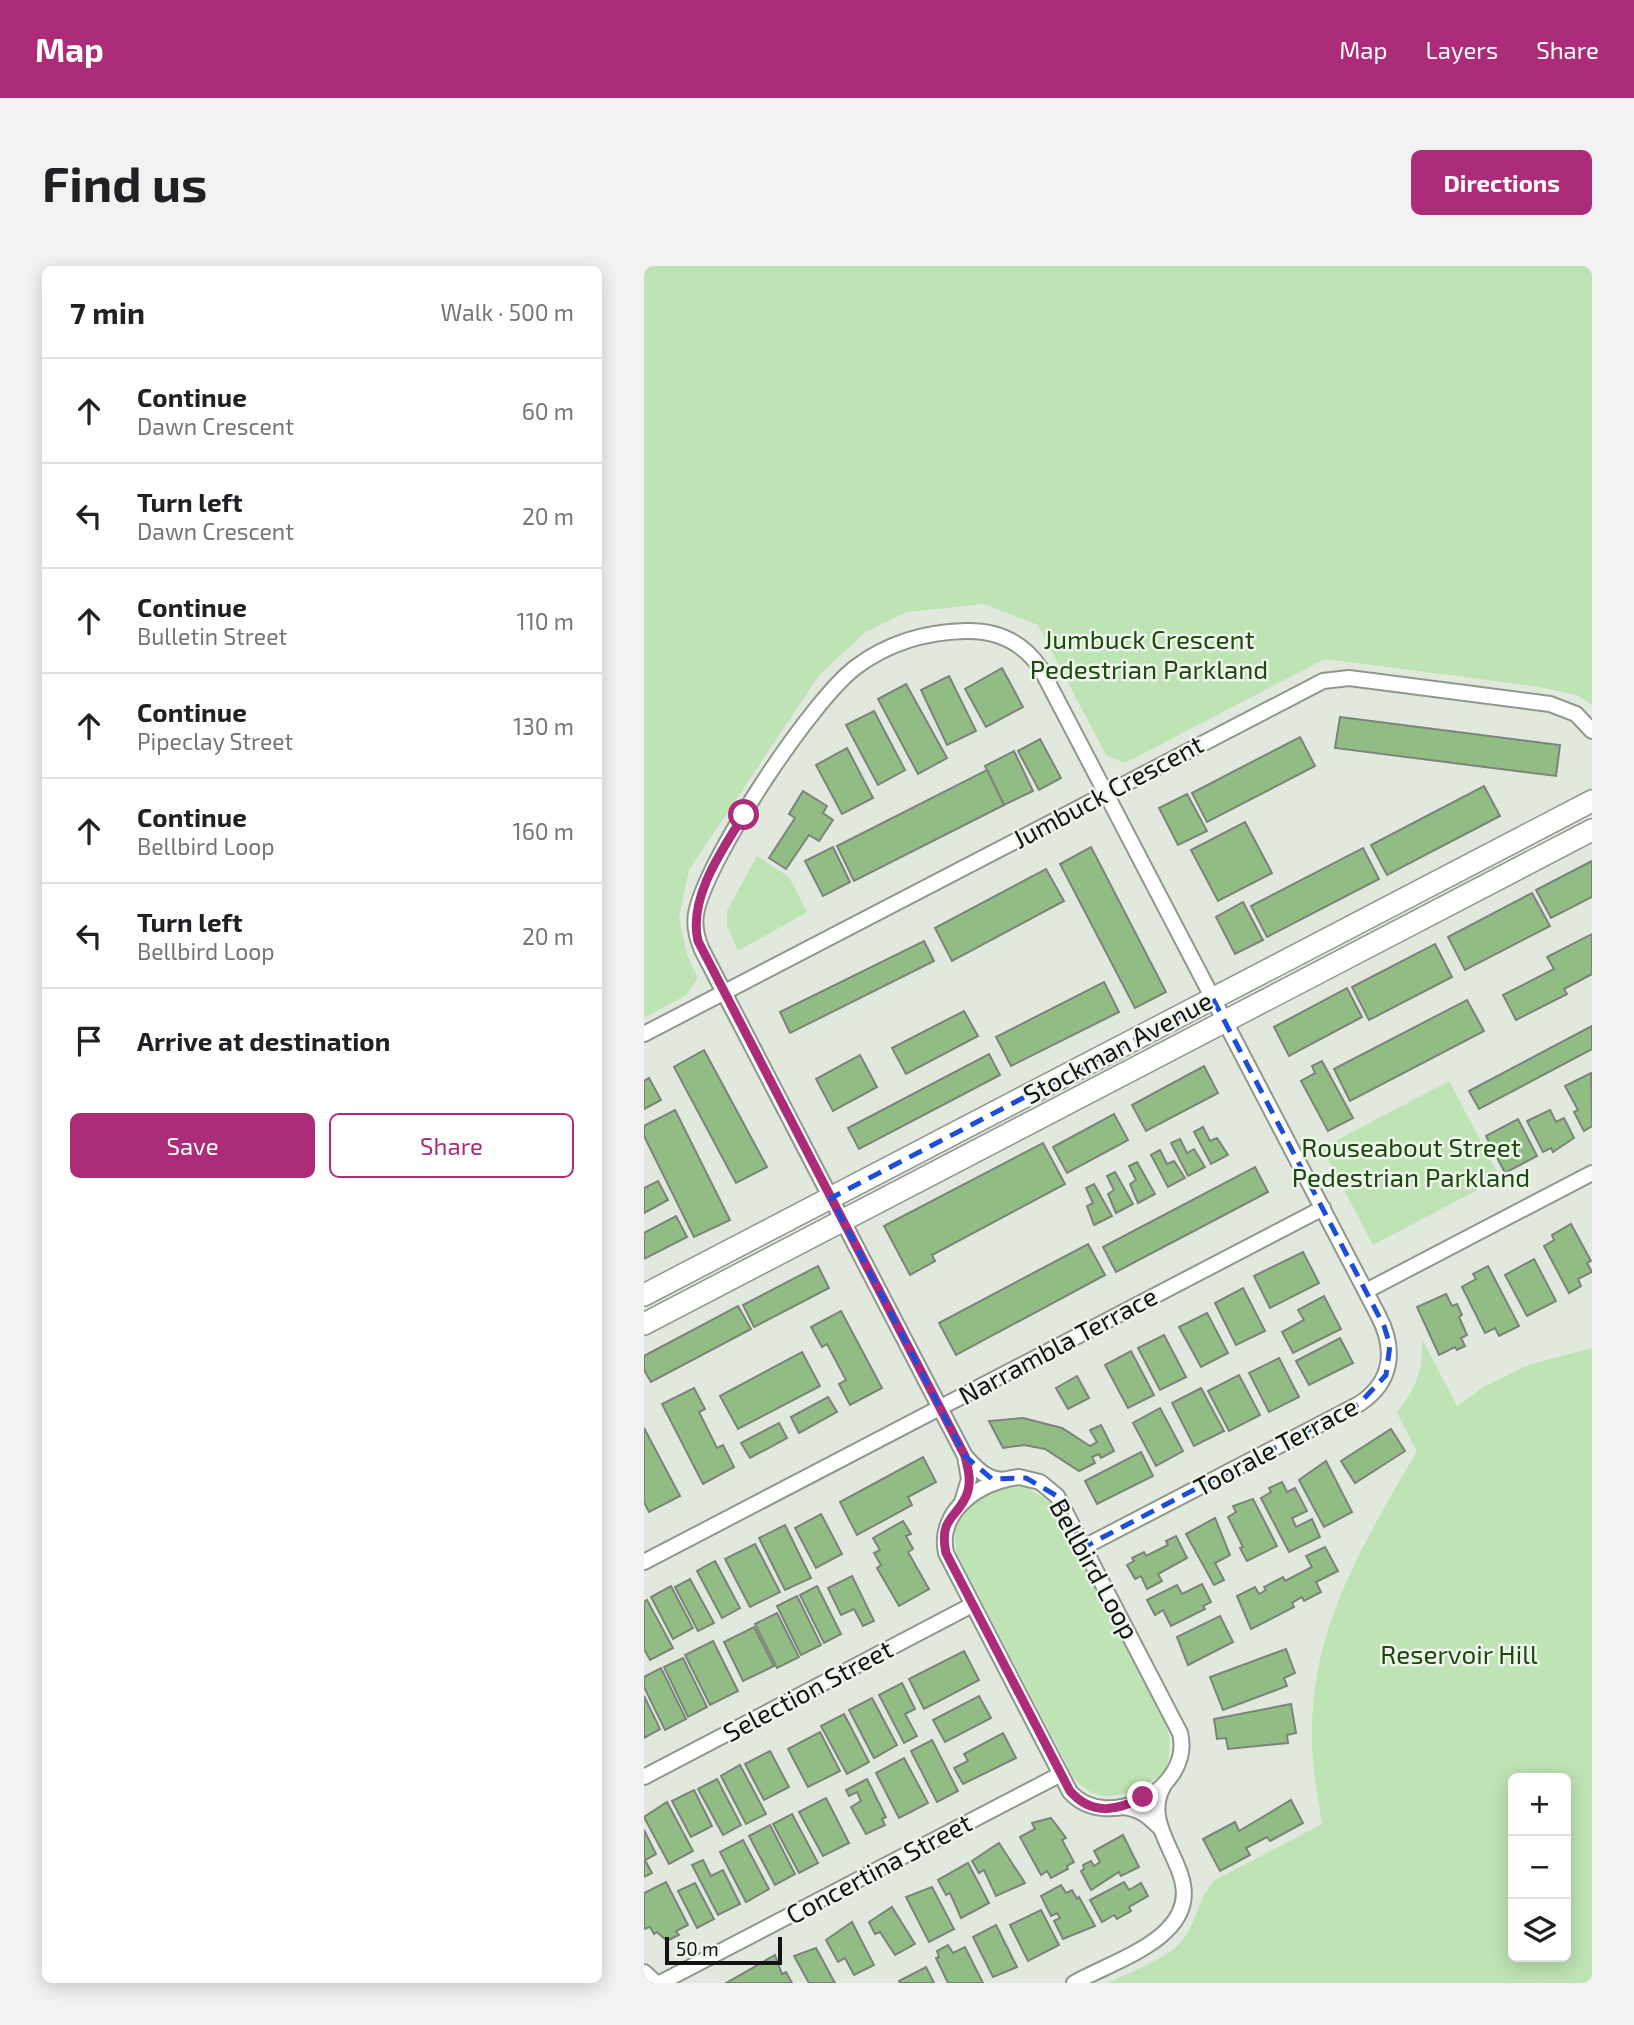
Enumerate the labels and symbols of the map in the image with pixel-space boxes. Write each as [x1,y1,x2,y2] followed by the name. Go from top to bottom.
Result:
[1030,623,1268,684] park label: Jumbuck Crescent Pedestrian Parkland
[1007,727,1208,854] street label: Jumbuck Crescent
[728,799,759,830] route start
[1018,984,1217,1110] street label: Stockman Avenue
[1292,1131,1530,1192] park label: Rouseabout Street Pedestrian Parkland
[953,1279,1162,1410] street label: Narrambla Terrace
[1188,1389,1363,1502] street label: Toorale Terrace
[1044,1493,1147,1644] street label: Bellbird Loop
[717,1632,897,1747] street label: Selection Street
[1380,1638,1538,1669] park label: Reservoir Hill
[1127,1781,1158,1812] route end
[780,1806,976,1930] street label: Concertina Street
[665,1934,782,1966] scale bar

